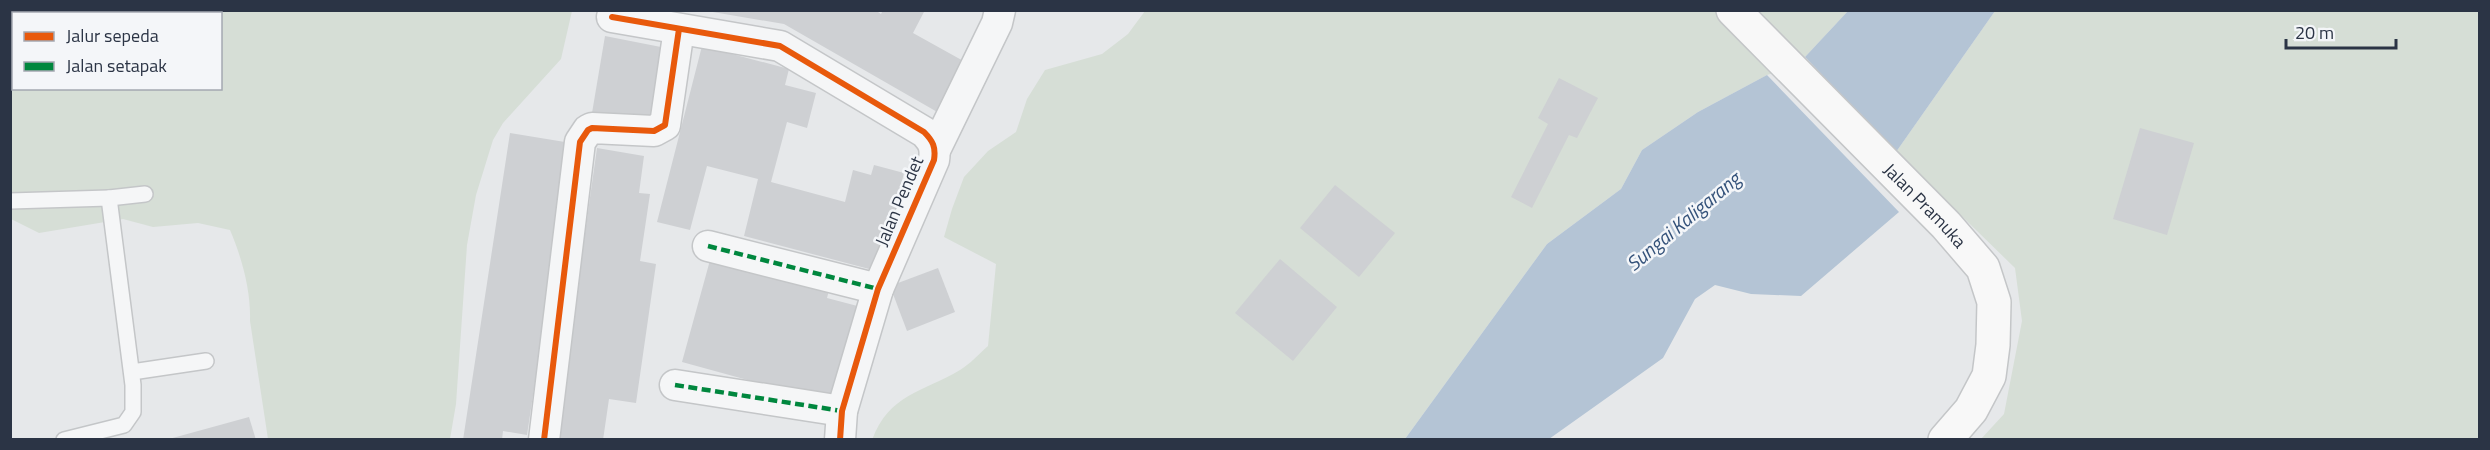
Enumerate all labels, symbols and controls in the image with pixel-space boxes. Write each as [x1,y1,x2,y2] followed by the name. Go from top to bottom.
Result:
[12,12,222,90] legend
[2286,12,2396,50] scale bar
[2295,19,2334,46] text: 20 m
[66,22,159,49] text: Jalur sepeda
[66,52,167,79] text: Jalan setapak
[868,151,930,250] street label: Jalan Pendet
[1878,156,1973,254] street label: Jalan Pramuka
[1619,162,1749,278] water label: Sungai Kaligarang

